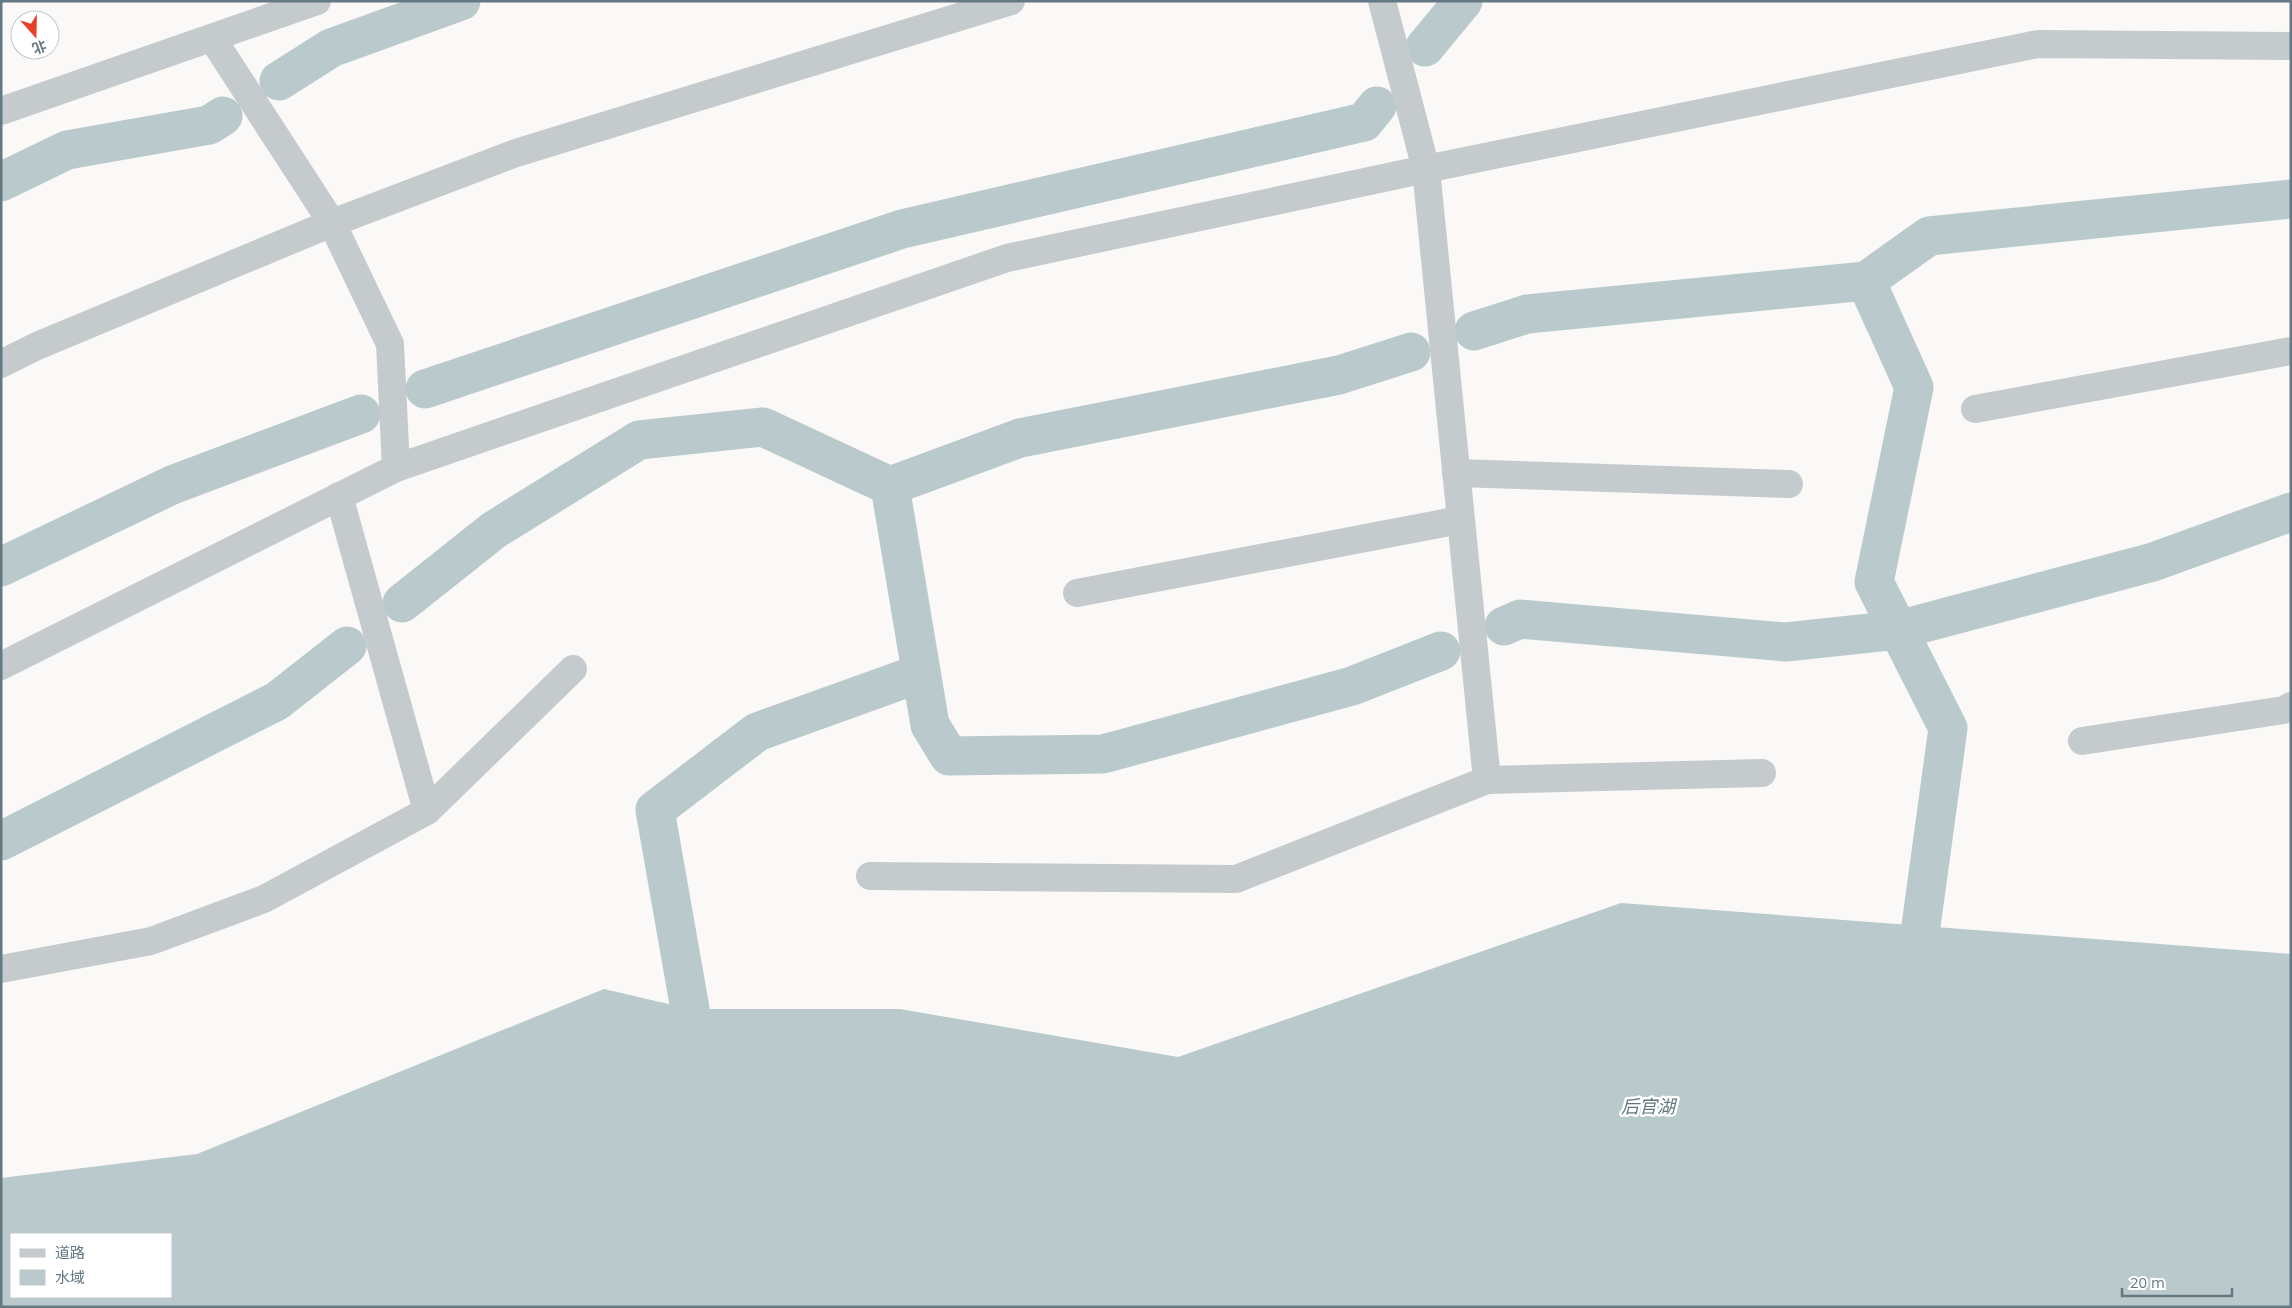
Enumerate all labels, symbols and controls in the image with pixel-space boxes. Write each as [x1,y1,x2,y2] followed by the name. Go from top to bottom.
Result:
[10,10,60,60] north arrow
[30,36,49,59] text: 北
[1621,1094,1678,1118] water label: 后官湖
[10,1233,172,1298] legend
[55,1242,85,1262] text: 道路
[2122,1266,2232,1298] scale bar
[55,1267,85,1287] text: 水域
[2130,1272,2165,1292] text: 20 m

